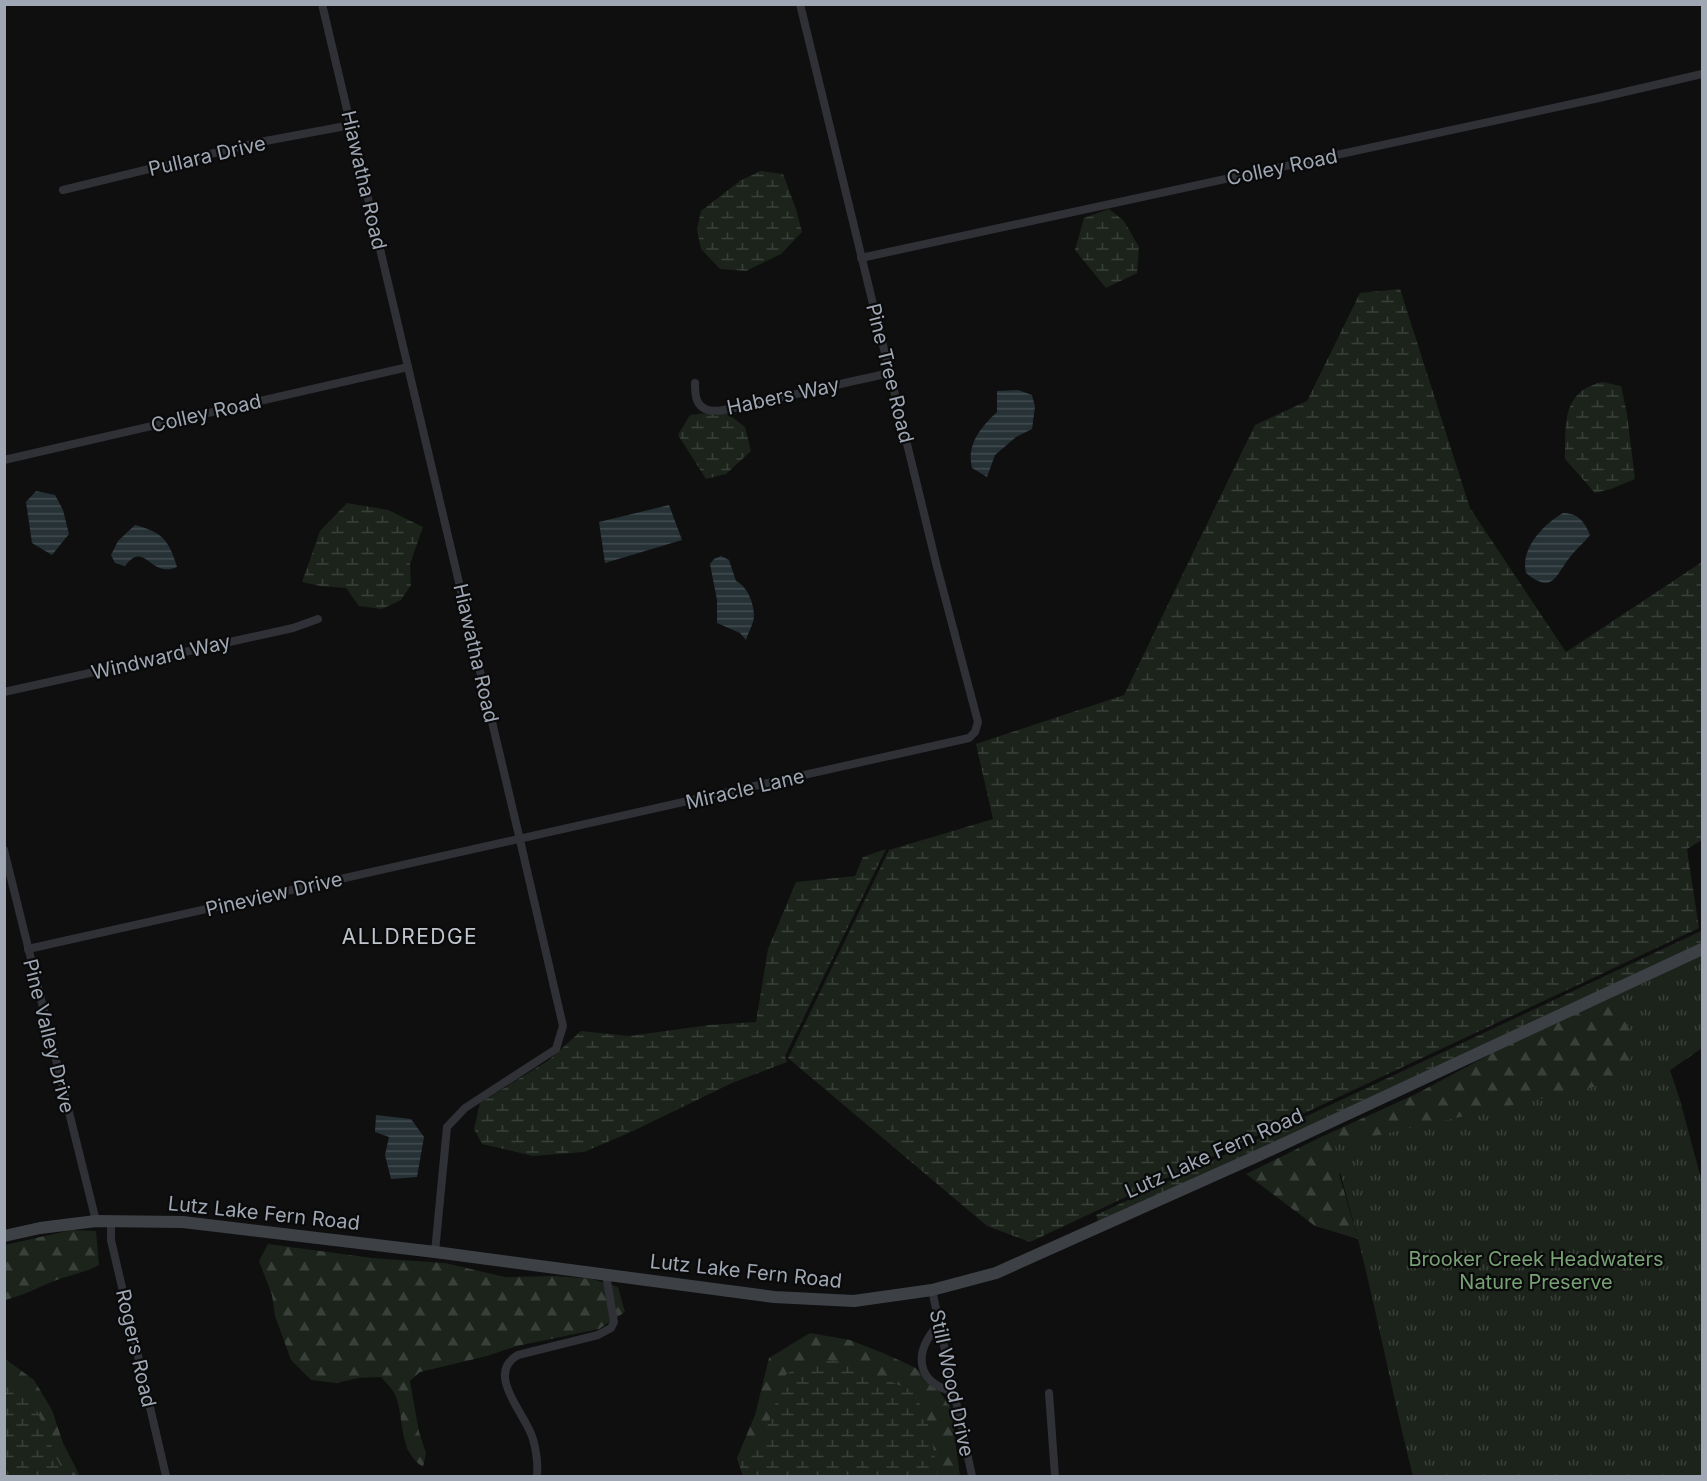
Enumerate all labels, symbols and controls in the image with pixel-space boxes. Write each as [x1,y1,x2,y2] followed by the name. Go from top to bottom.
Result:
[336,108,392,252] street label: Hiawatha Road
[146,131,268,181] street label: Pullara Drive
[1224,144,1340,190] street label: Colley Road
[861,301,919,445] street label: Pine Tree Road
[724,372,842,420] street label: Habers Way
[148,389,264,437] street label: Colley Road
[448,581,504,725] street label: Hiawatha Road
[89,629,233,685] street label: Windward Way
[683,764,807,814] street label: Miracle Lane
[203,867,345,921] street label: Pineview Drive
[342,924,478,949] district label: ALLDREDGE
[18,956,80,1116] street label: Pine Valley Drive
[1121,1103,1307,1203] street label: Lutz Lake Fern Road
[167,1191,361,1235] street label: Lutz Lake Fern Road
[1408,1247,1664,1294] park label: Brooker Creek Headwaters Nature Preserve
[649,1249,843,1293] street label: Lutz Lake Fern Road
[111,1287,161,1409] street label: Rogers Road
[925,1307,979,1459] street label: Still Wood Drive

